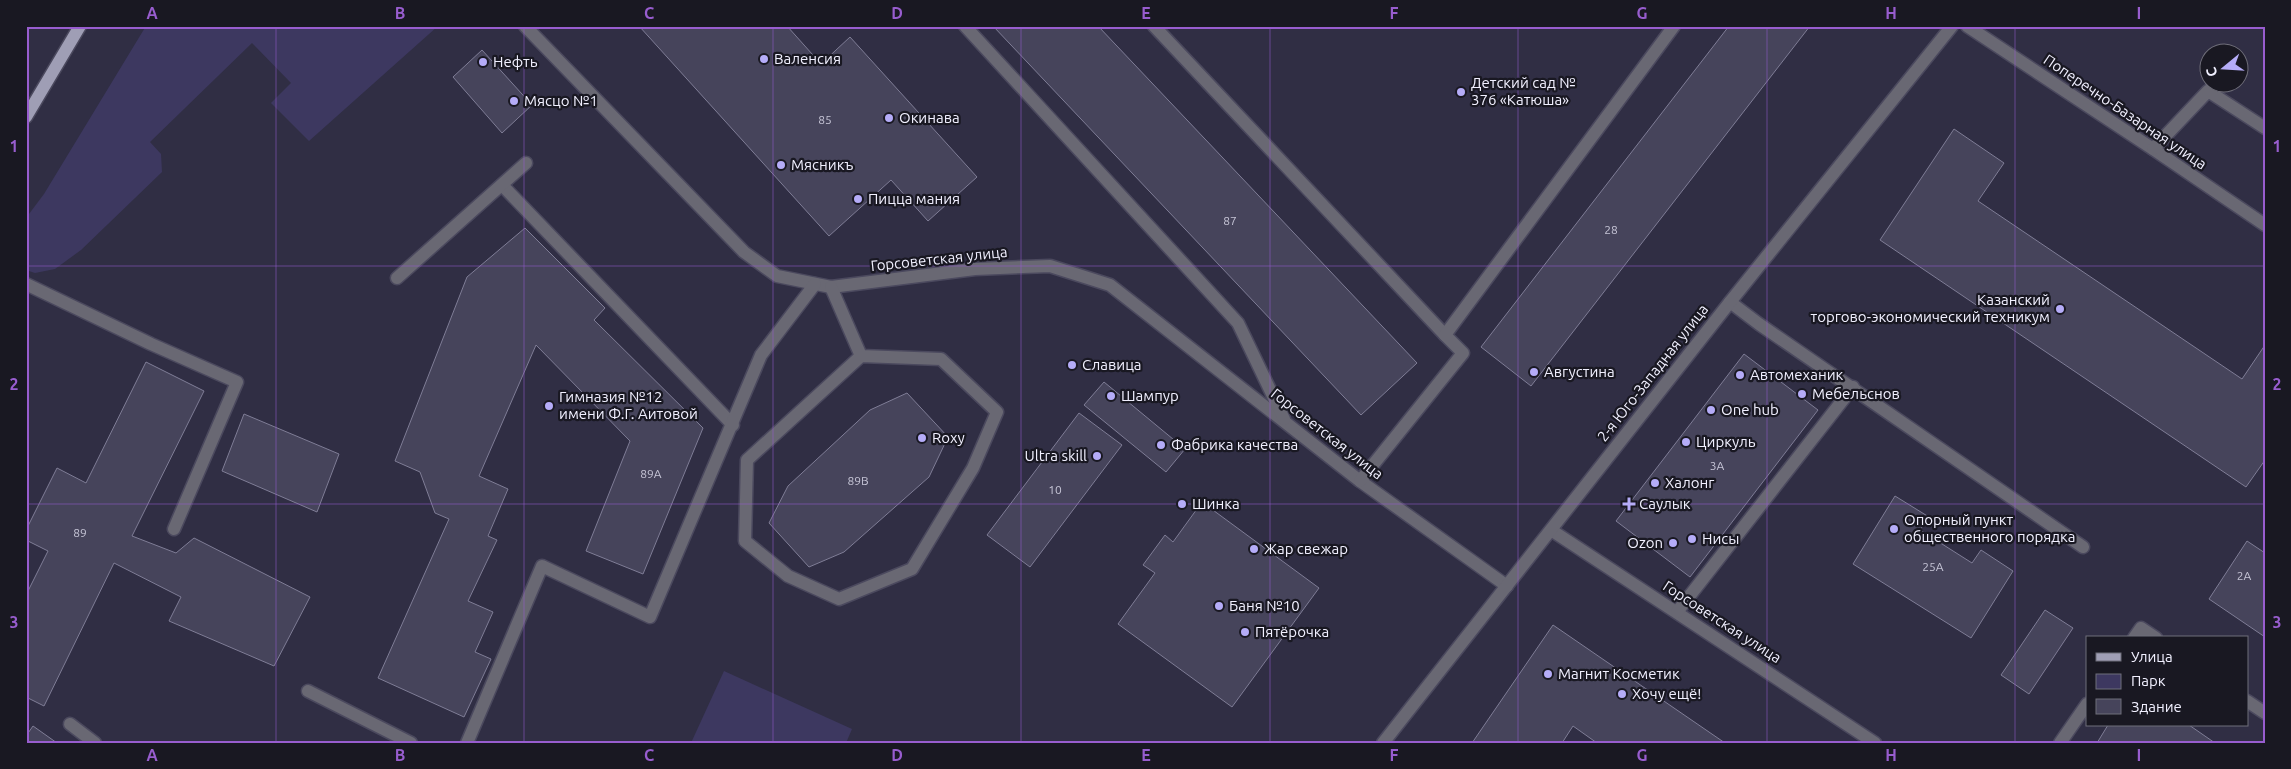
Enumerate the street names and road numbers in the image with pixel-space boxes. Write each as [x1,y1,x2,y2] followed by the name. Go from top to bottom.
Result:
[2041,51,2210,173] street label: Поперечно-Базарная улица
[870,243,1008,274] street label: Горсоветская улица
[1594,301,1711,445] street label: 2-я Юго-Западная улица
[1268,385,1387,483] street label: Горсоветская улица
[1660,577,1785,666] street label: Горсоветская улица

